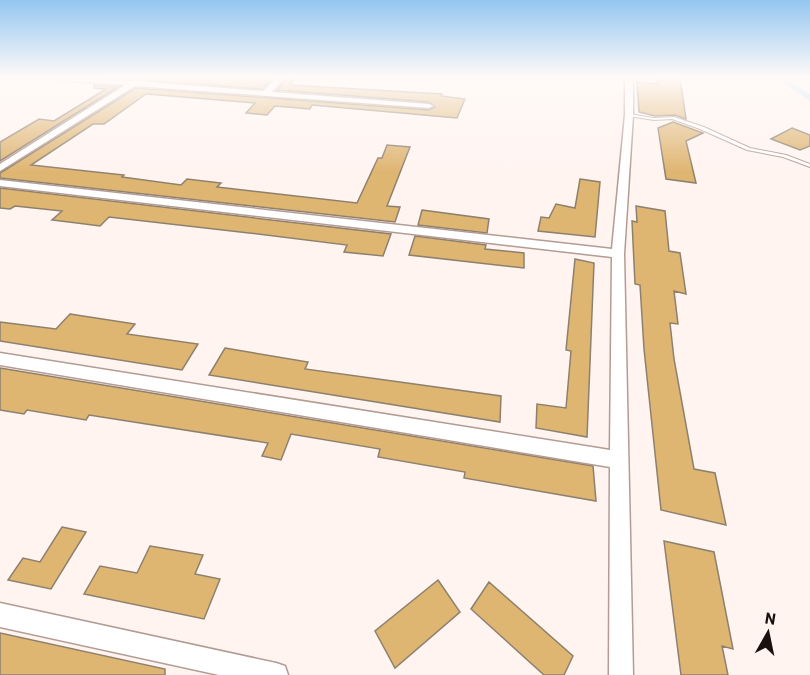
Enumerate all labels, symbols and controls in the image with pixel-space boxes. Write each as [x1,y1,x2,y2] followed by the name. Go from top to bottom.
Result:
[738,603,798,663] north arrow
[764,607,777,628] text: N

